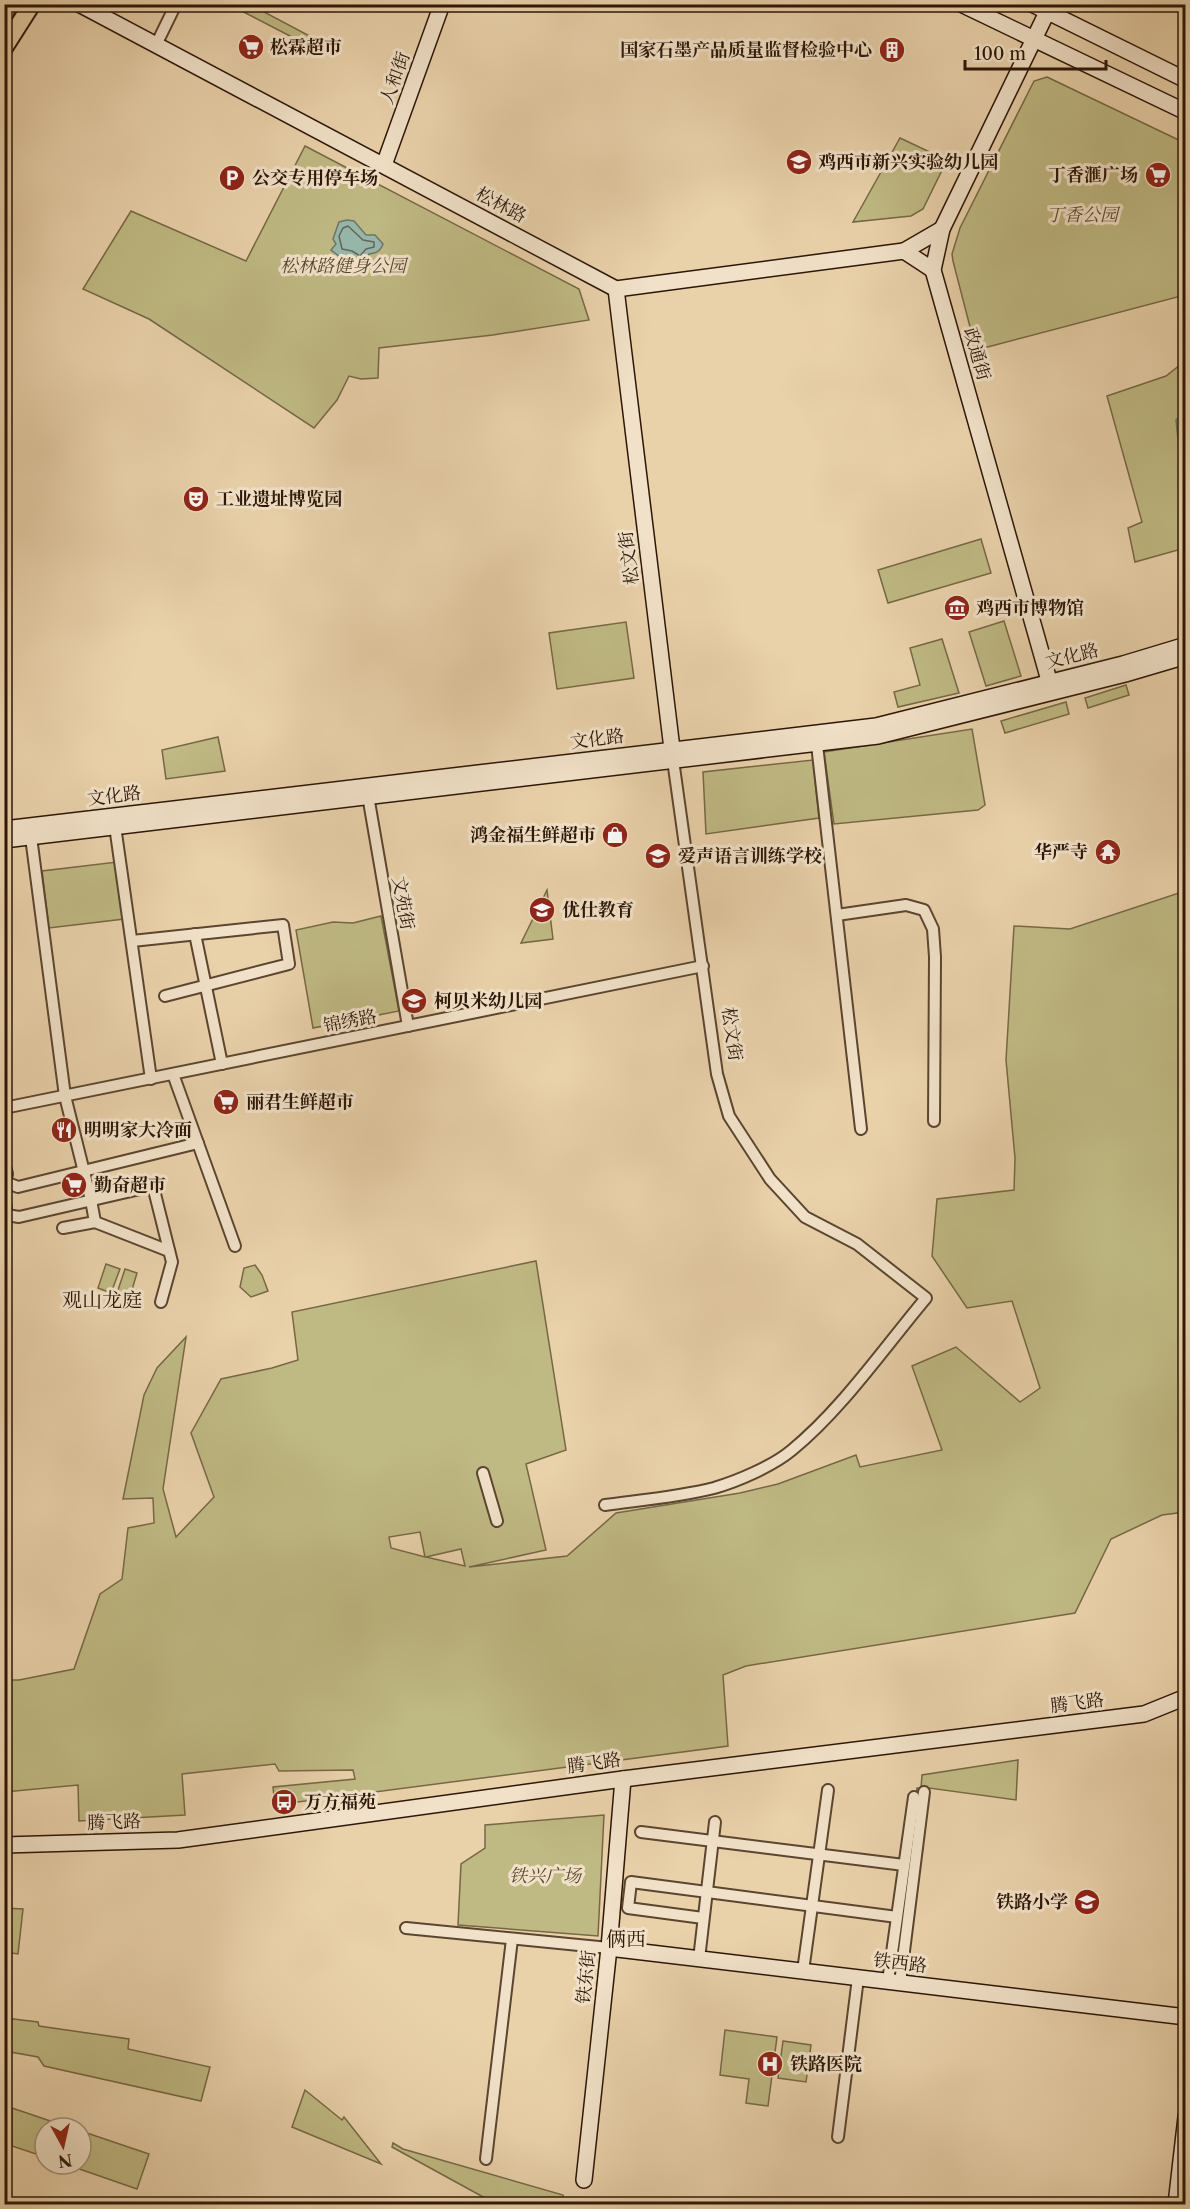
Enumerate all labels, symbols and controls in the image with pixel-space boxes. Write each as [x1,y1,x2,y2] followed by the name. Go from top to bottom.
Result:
[236,32,266,62] supermarket icon: 松霖超市
[965,33,1106,71] scale bar
[877,35,907,65] building icon: 国家石墨产品质量监督检验中心
[270,36,342,58] place label: 松霖超市
[620,39,872,61] place label: 国家石墨产品质量监督检验中心
[974,43,1026,65] text: 100 m
[375,49,415,107] street label: 人和街
[784,147,814,177] school or university icon: 鸡西市新兴实验幼儿园
[818,151,998,173] place label: 鸡西市新兴实验幼儿园
[1143,160,1173,190] supermarket icon: 丁香滙广场
[217,163,247,193] parking icon: 公交专用停车场
[1048,164,1138,186] place label: 丁香滙广场
[252,167,378,189] place label: 公交专用停车场
[472,183,530,227] street label: 松林路
[1046,204,1121,226] park label: 丁香公园
[280,255,409,277] park label: 松林路健身公园
[959,325,995,383] street label: 政通街
[181,484,211,514] theatre icon: 工业遗址博览园
[216,488,342,510] place label: 工业遗址博览园
[615,530,643,586] street label: 松文街
[942,593,972,623] museum icon: 鸡西市博物馆
[976,597,1084,619] place label: 鸡西市博物馆
[1043,639,1101,673] street label: 文化路
[569,725,625,753] street label: 文化路
[86,782,142,810] street label: 文化路
[600,820,630,850] shop icon: 鸿金福生鲜超市
[470,824,596,846] place label: 鸿金福生鲜超市
[1093,837,1123,867] temple icon: 华严寺
[643,841,673,871] school or university icon: 爱声语言训练学校
[1034,841,1088,863] place label: 华严寺
[678,845,822,867] place label: 爱声语言训练学校
[387,875,419,931] street label: 文苑街
[527,895,557,925] school or university icon: 优仕教育
[562,899,634,921] place label: 优仕教育
[399,986,429,1016] school or university icon: 柯贝米幼儿园
[434,990,542,1012] place label: 柯贝米幼儿园
[321,1005,379,1037] street label: 锦绣路
[717,1006,747,1062] street label: 松文街
[211,1087,241,1117] supermarket icon: 丽君生鲜超市
[246,1091,354,1113] place label: 丽君生鲜超市
[49,1115,79,1145] restaurant icon: 明明家大冷面
[84,1119,192,1141] place label: 明明家大冷面
[59,1170,89,1200] supermarket icon: 勤奋超市
[94,1174,166,1196] place label: 勤奋超市
[62,1288,142,1312] district label: 观山龙庭
[1049,1689,1105,1717] street label: 腾飞路
[566,1748,622,1778] street label: 腾飞路
[269,1787,299,1817] bus stop icon: 万方福苑
[304,1791,376,1813] place label: 万方福苑
[87,1810,141,1834] street label: 腾飞路
[509,1865,583,1887] park label: 铁兴广场
[1072,1887,1102,1917] school or university icon: 铁路小学
[996,1891,1068,1913] place label: 铁路小学
[606,1927,646,1951] district label: 俩西
[572,1949,600,2005] street label: 铁东街
[872,1949,928,1977] street label: 铁西路
[755,2049,785,2079] hospital icon: 铁路医院
[790,2053,862,2075] place label: 铁路医院
[33,2116,93,2176] north arrow
[57,2150,73,2172] text: N

